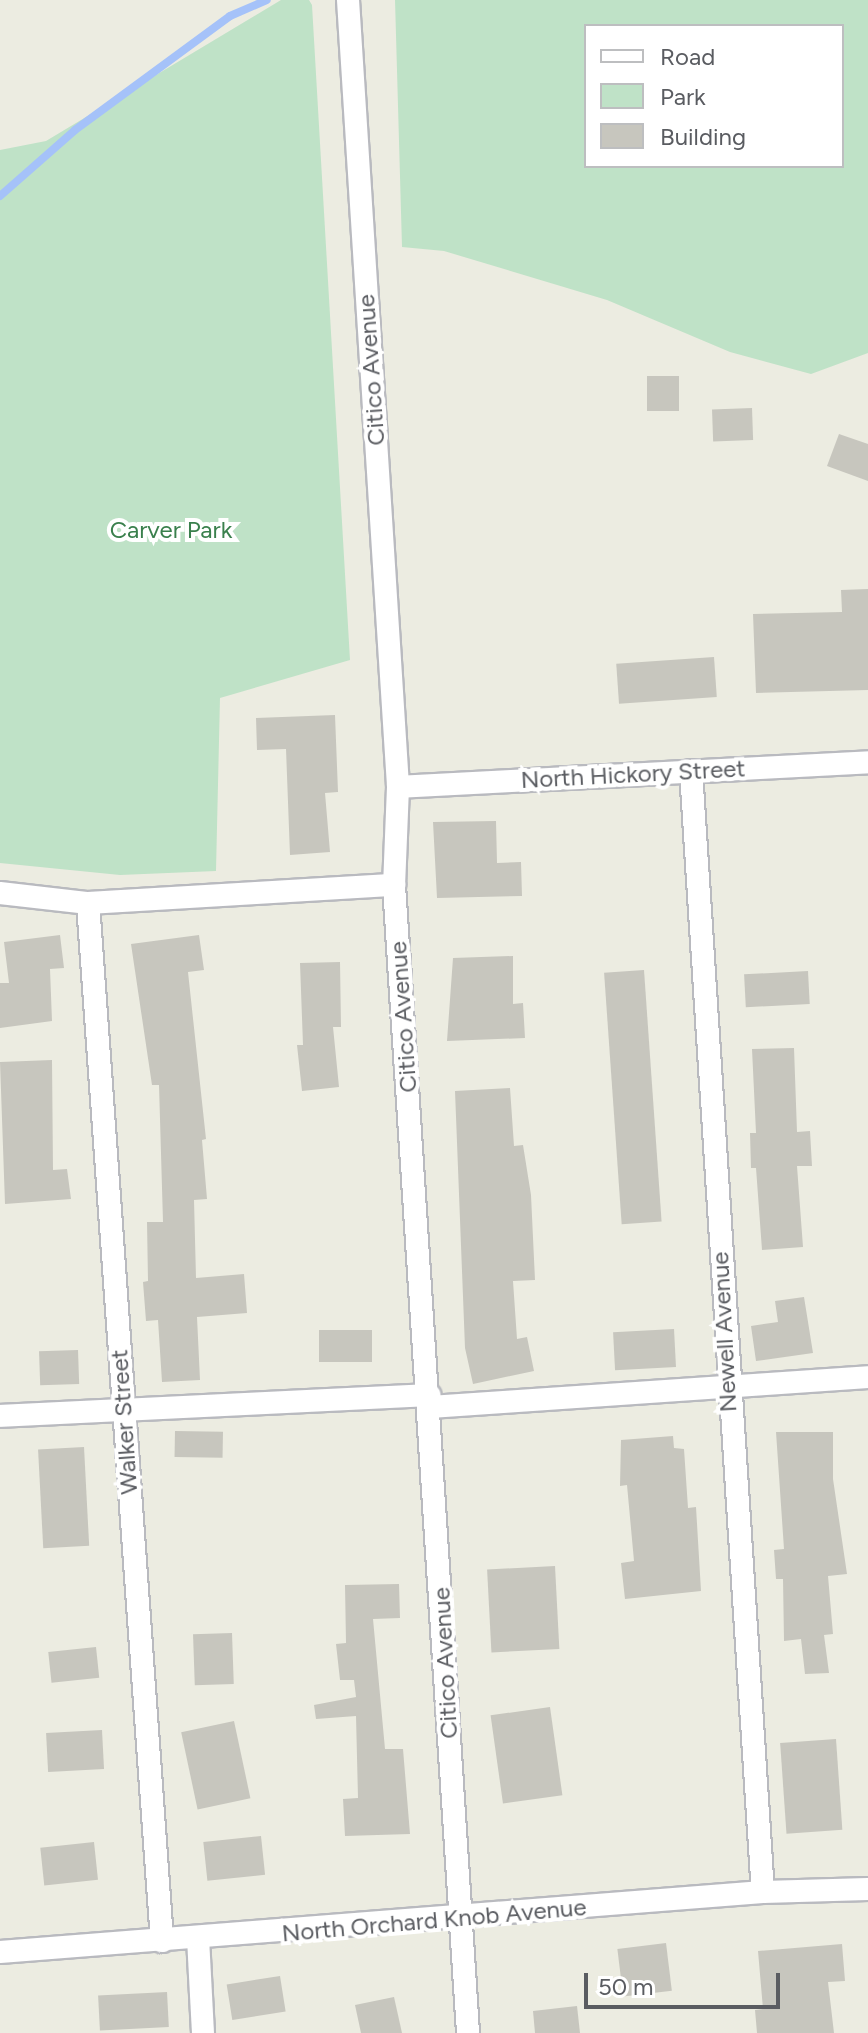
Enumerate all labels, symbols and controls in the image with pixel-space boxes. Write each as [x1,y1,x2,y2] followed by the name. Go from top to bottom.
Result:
[584,24,844,168] legend
[660,42,715,71] text: Road
[660,82,706,111] text: Park
[660,122,746,151] text: Building
[351,293,391,447] street label: Citico Avenue
[110,516,232,544] park label: Carver Park
[520,754,746,794] street label: North Hickory Street
[383,940,423,1094] street label: Citico Avenue
[705,1251,743,1413] street label: Newell Avenue
[105,1349,143,1495] street label: Walker Street
[427,1587,463,1739] street label: Citico Avenue
[281,1892,587,1948] street label: North Orchard Knob Avenue
[588,1957,784,2007] scale bar
[598,1972,654,2001] text: 50 m

